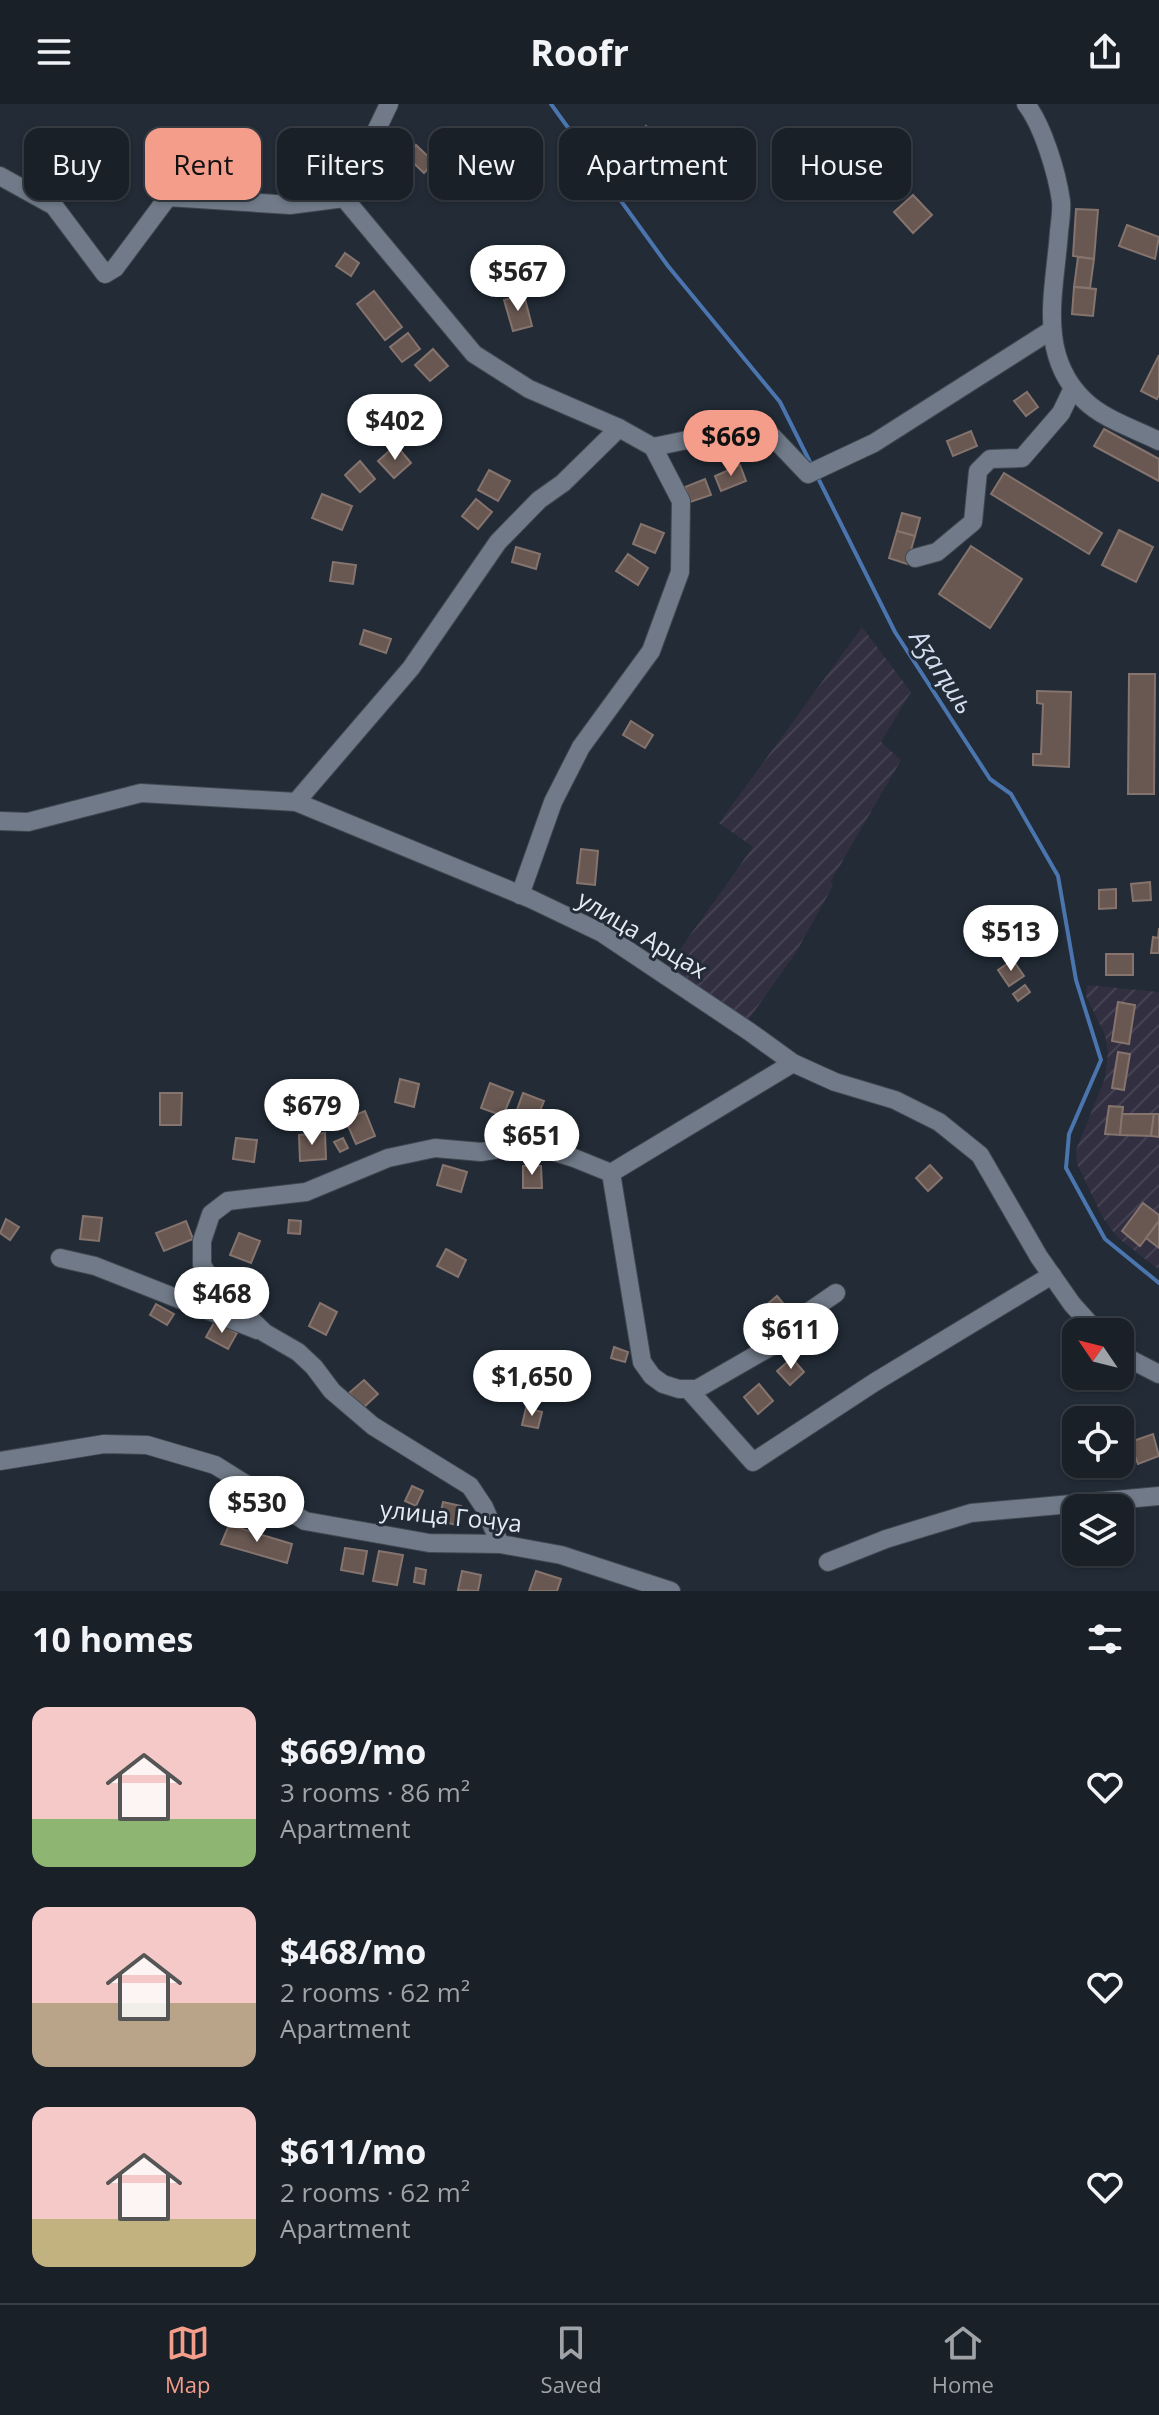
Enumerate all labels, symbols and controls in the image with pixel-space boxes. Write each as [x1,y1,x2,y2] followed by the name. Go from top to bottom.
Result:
[530,28,629,77] text: Roofr
[32,30,76,74] icon: menu
[1083,30,1127,74] icon: share
[24,128,129,200] chip: Buy
[145,128,261,200] chip: Rent
[277,128,413,200] chip: Filters
[429,128,543,200] chip: New
[559,128,756,200] chip: Apartment
[772,128,911,200] chip: House
[471,245,565,313] pin: $567
[488,253,548,289] text: $567
[348,394,442,462] pin: $402
[365,402,425,438] text: $402
[684,410,778,478] pin: $669
[701,418,761,454] text: $669
[901,621,984,721] water label: Аӡаԥшь
[572,882,714,986] street label: улица Арцах
[964,905,1058,973] pin: $513
[981,913,1041,949] text: $513
[265,1079,359,1147] pin: $679
[282,1087,342,1123] text: $679
[485,1109,579,1177] pin: $651
[502,1117,562,1153] text: $651
[175,1267,269,1335] pin: $468
[192,1275,252,1311] text: $468
[744,1303,838,1371] pin: $611
[761,1311,821,1347] text: $611
[1062,1318,1134,1390] north arrow
[1062,1318,1134,1566] map controls
[467,1350,597,1418] pin: $1,650
[491,1358,573,1394] text: $1,650
[1062,1406,1134,1478] button: locate
[210,1476,304,1544] pin: $530
[227,1484,287,1520] text: $530
[379,1492,524,1539] street label: улица Гочуа
[1062,1494,1134,1566] button: layers
[32,1616,193,1662] text: 10 homes
[1083,1617,1127,1661] icon: filters
[280,1728,426,1774] text: $669/mo
[96,1739,192,1835] icon: home
[1083,1765,1127,1809] icon: heart
[280,1774,470,1810] text: 3 rooms · 86 m²
[280,1810,411,1846] text: Apartment
[280,1928,426,1974] text: $468/mo
[96,1939,192,2035] icon: home
[1083,1965,1127,2009] icon: heart
[280,1974,470,2010] text: 2 rooms · 62 m²
[280,2010,411,2046] text: Apartment
[280,2128,426,2174] text: $611/mo
[96,2139,192,2235] icon: home
[1083,2165,1127,2209] icon: heart
[280,2174,470,2210] text: 2 rooms · 62 m²
[280,2210,411,2246] text: Apartment
[165,2321,211,2399] tab: Map
[541,2321,602,2399] tab: Saved
[932,2321,994,2399] tab: Home

